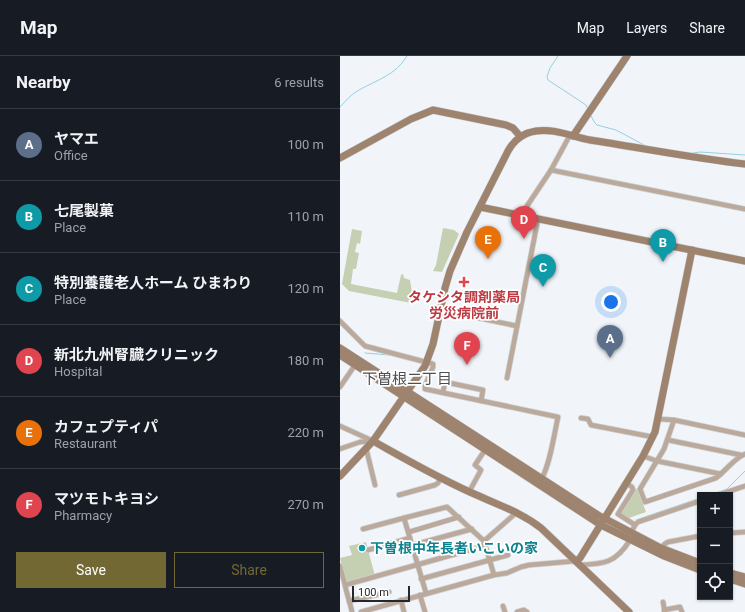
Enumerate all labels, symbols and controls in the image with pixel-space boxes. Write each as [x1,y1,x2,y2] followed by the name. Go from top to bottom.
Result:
[20,16,58,39] text: Map
[577,20,604,36] text: Map
[626,20,667,36] text: Layers
[689,20,725,36] text: Share
[16,72,71,92] text: Nearby
[274,75,324,90] text: 6 results
[54,130,99,148] text: ヤマエ
[25,137,33,152] text: A
[287,137,324,152] text: 100 m
[54,148,88,163] text: Office
[54,202,114,220] text: 七尾製菓
[511,206,537,239] pin: D
[25,209,33,224] text: B
[287,209,324,224] text: 110 m
[54,220,86,235] text: Place
[475,226,501,259] pin: E
[650,229,676,262] pin: B
[530,254,556,287] pin: C
[54,274,252,292] text: 特別養護老人ホーム ひまわり
[459,277,469,287] marker: タケシタ調剤薬局 労災病院前
[25,281,33,296] text: C
[287,281,324,296] text: 120 m
[408,289,520,321] place label: タケシタ調剤薬局 労災病院前
[54,292,86,307] text: Place
[601,292,621,312] your location
[597,325,623,358] pin: A
[454,332,480,365] pin: F
[54,346,219,364] text: 新北九州腎臓クリニック
[25,353,33,368] text: D
[287,353,324,368] text: 180 m
[54,364,102,379] text: Hospital
[362,370,452,388] district label: 下曽根二丁目
[54,418,158,436] text: カフェプティパ
[25,425,33,440] text: E
[287,425,324,440] text: 220 m
[54,436,117,451] text: Restaurant
[54,490,159,508] text: マツモトキヨシ
[697,492,733,600] map controls
[697,492,733,528] button: +
[25,497,33,512] text: F
[287,497,324,512] text: 270 m
[54,508,112,523] text: Pharmacy
[697,528,733,564] button: −
[370,540,538,556] place label: 下曽根中年長者いこいの家
[357,543,367,553] marker: 下曽根中年長者いこいの家
[16,552,166,588] button: Save
[174,552,324,588] button: Share
[697,564,733,600] button: locate
[352,584,410,603] scale bar
[358,586,389,599] text: 100 m

